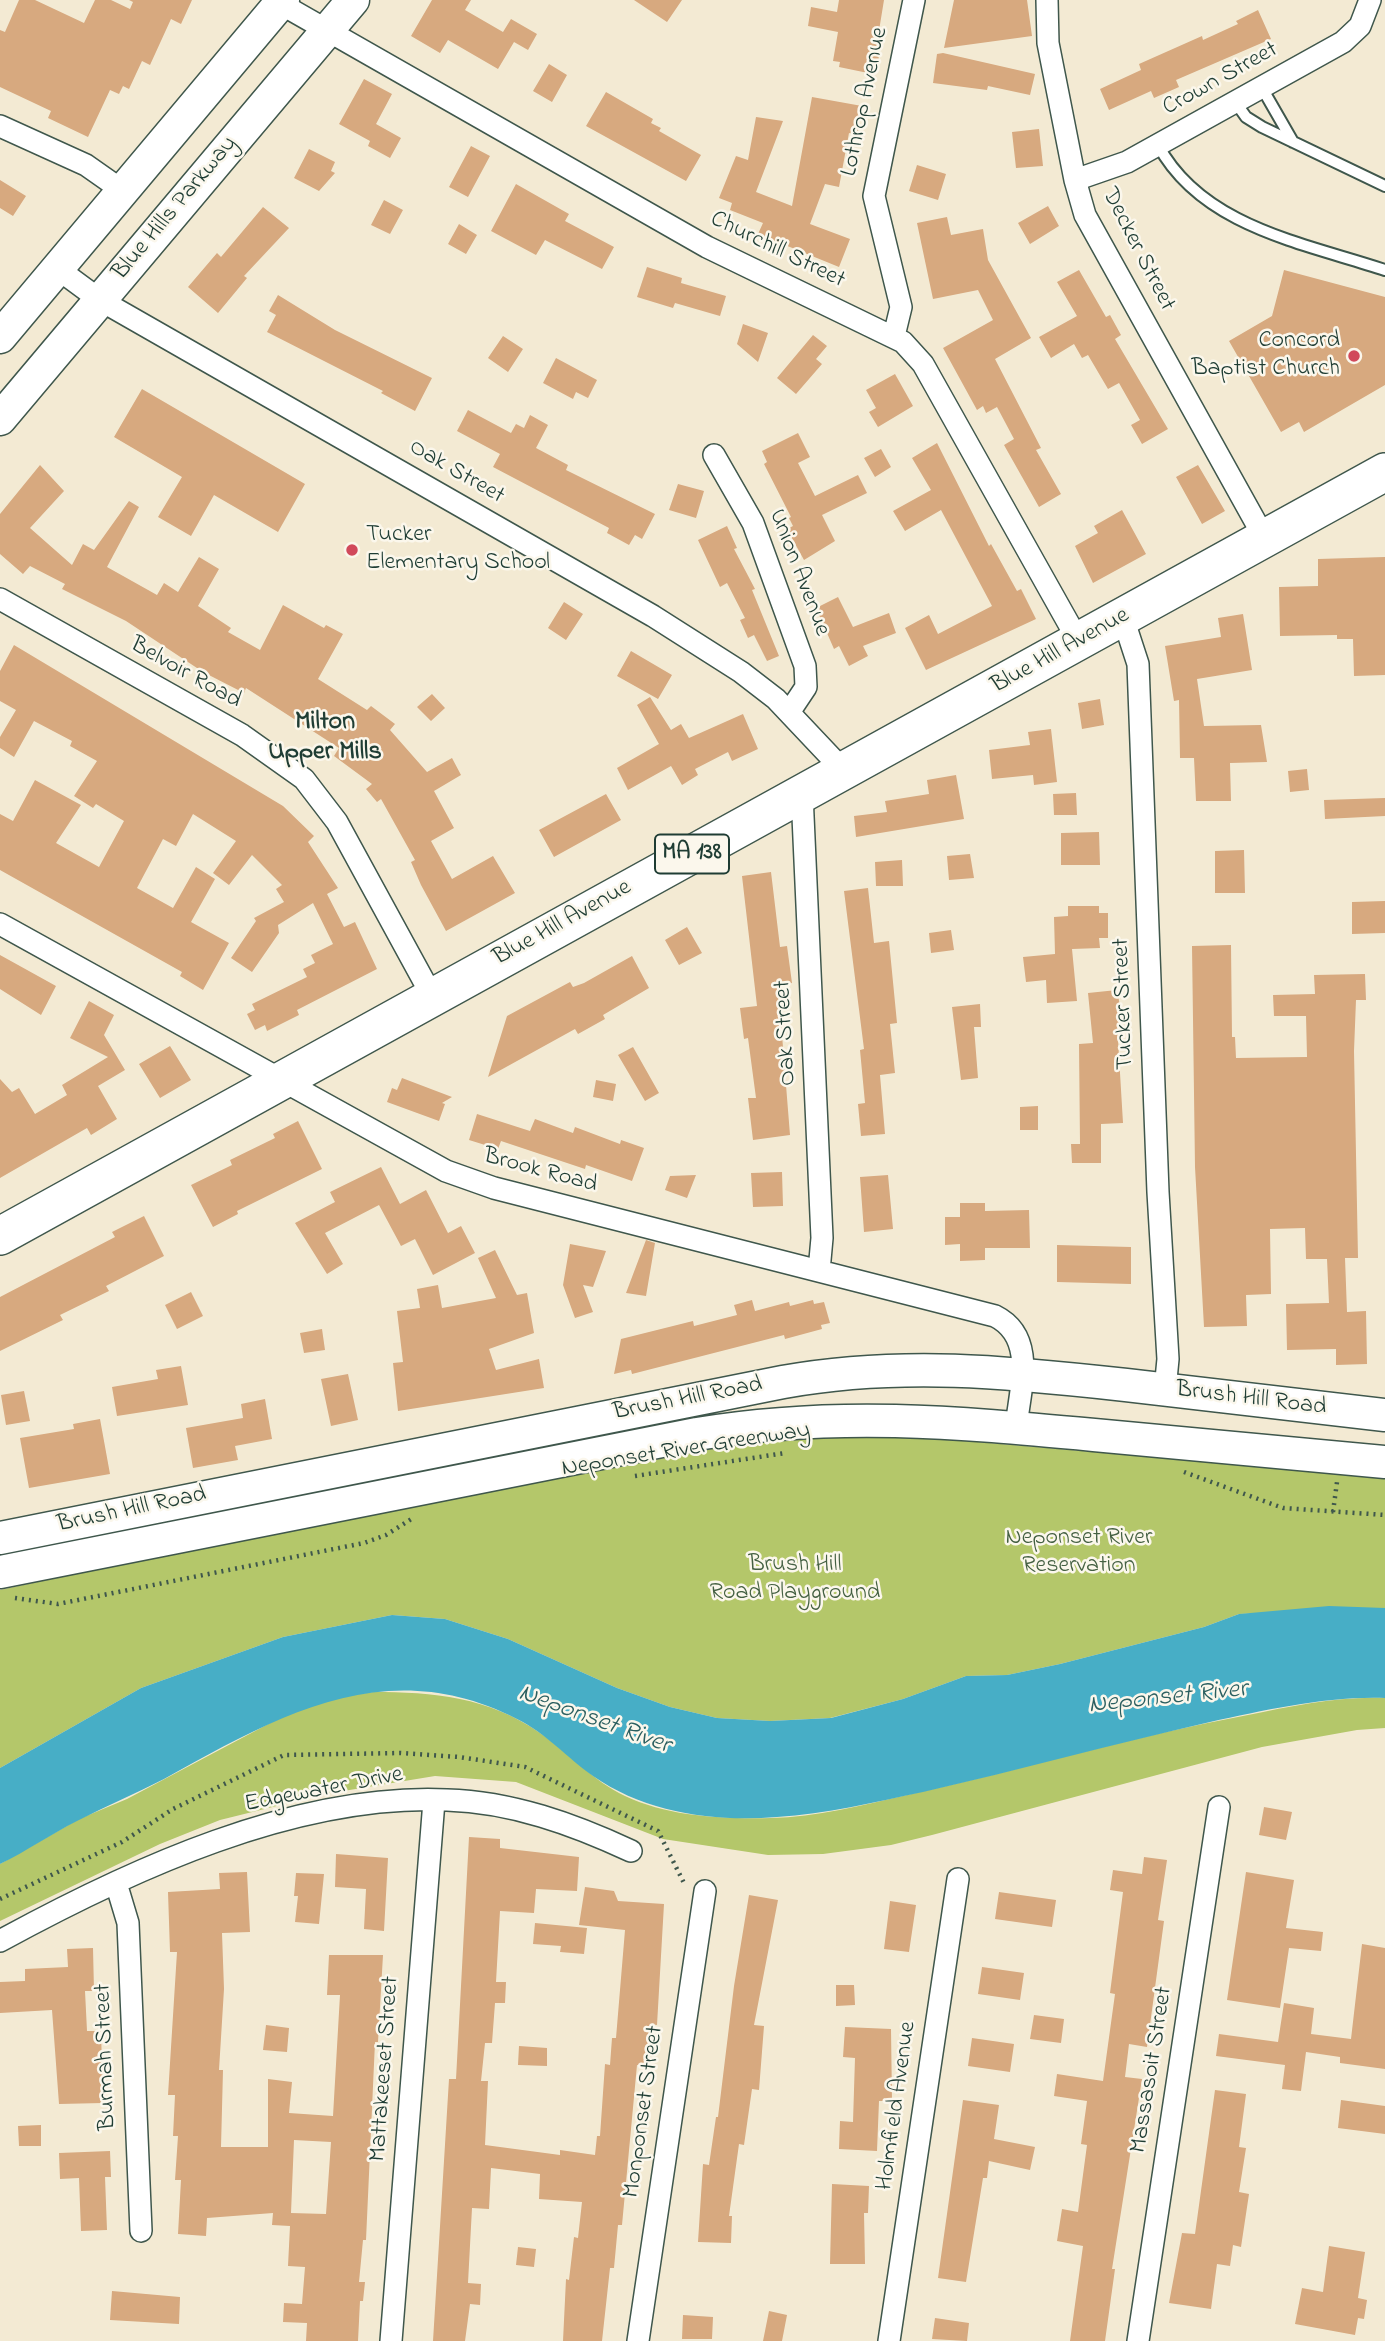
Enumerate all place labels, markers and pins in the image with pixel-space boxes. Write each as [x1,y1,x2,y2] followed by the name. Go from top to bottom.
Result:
[1191,328,1340,384] place label: Concord Baptist Church
[1346,348,1362,364] marker: Concord Baptist Church
[366,522,550,578] place label: Tucker Elementary School
[344,542,360,558] marker: Tucker Elementary School

